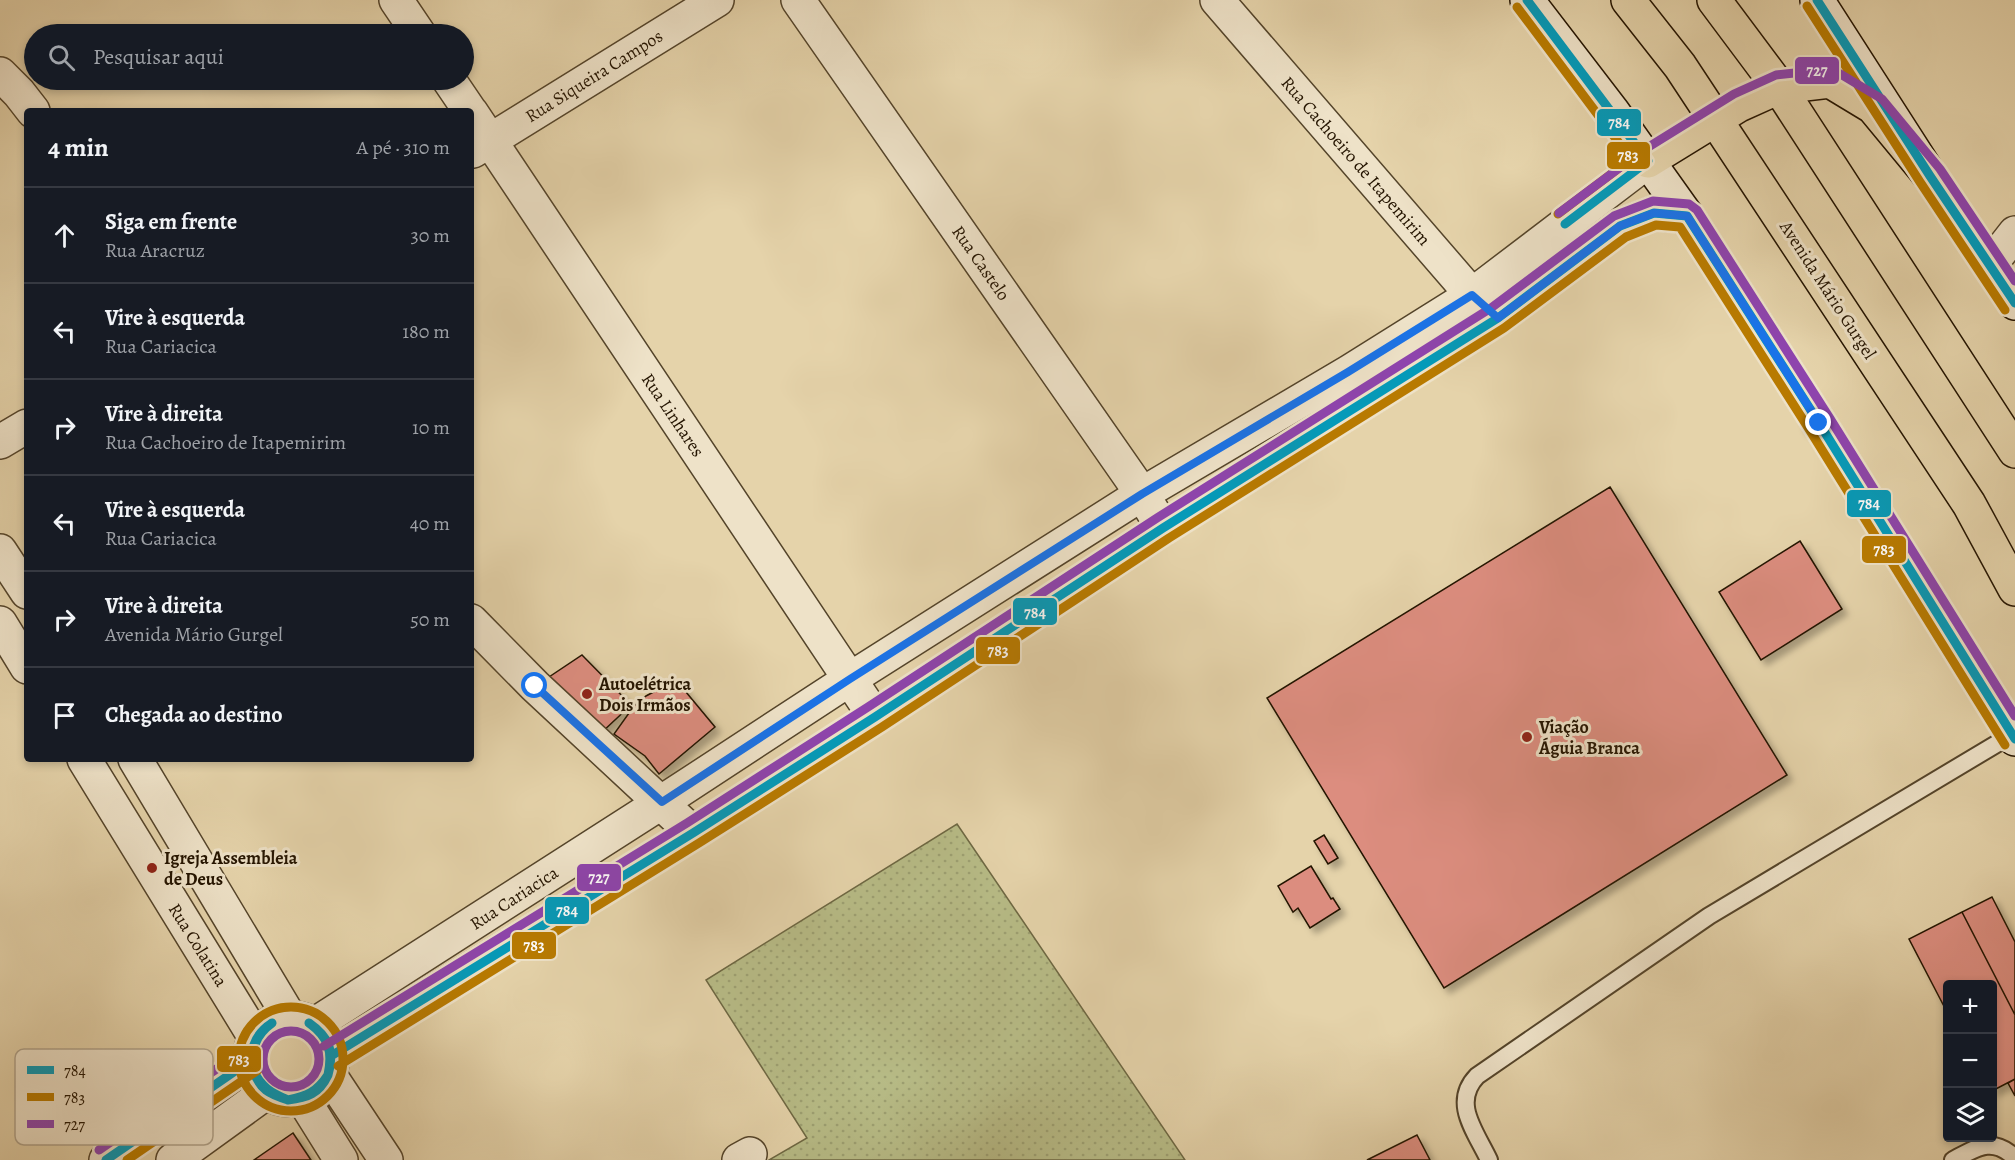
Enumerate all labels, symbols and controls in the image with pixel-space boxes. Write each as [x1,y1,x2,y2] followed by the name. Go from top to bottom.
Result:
[24,24,474,90] search box
[521,24,667,128] street label: Rua Siqueira Campos
[45,41,78,74] icon: search
[93,42,224,72] text: Pesquisar aqui
[1794,56,1840,85] line badge: 727
[1806,60,1828,82] text: 727
[1276,71,1436,251] street label: Rua Cachoeiro de Itapemirim
[1596,108,1642,137] line badge: 784
[1608,112,1630,134] text: 784
[48,130,109,165] text: 4 min
[357,134,450,161] text: A pé · 310 m
[1606,141,1651,170] line badge: 783
[1617,145,1639,167] text: 783
[105,207,237,237] text: Siga em frente
[1774,215,1882,364] street label: Avenida Mário Gurgel
[48,219,81,252] icon: ahead
[946,221,1016,305] street label: Rua Castelo
[410,222,450,249] text: 30 m
[105,237,205,264] text: Rua Aracruz
[105,303,245,333] text: Vire à esquerda
[48,315,81,348] icon: left
[402,318,450,345] text: 180 m
[105,333,217,360] text: Rua Cariacica
[636,368,710,462] street label: Rua Linhares
[105,399,223,429] text: Vire à direita
[1805,409,1831,435] route end
[48,411,81,444] icon: right
[412,414,450,441] text: 10 m
[105,429,346,456] text: Rua Cachoeiro de Itapemirim
[1846,489,1892,518] line badge: 784
[1858,493,1880,515] text: 784
[105,495,245,525] text: Vire à esquerda
[48,507,81,540] icon: left
[410,510,450,537] text: 40 m
[105,525,217,552] text: Rua Cariacica
[1861,535,1907,564] line badge: 783
[1873,539,1895,561] text: 783
[105,591,223,621] text: Vire à direita
[1012,597,1058,626] line badge: 784
[1024,602,1046,624] text: 784
[48,603,81,636] icon: right
[410,606,450,633] text: 50 m
[105,621,283,648] text: Avenida Mário Gurgel
[975,636,1021,665] line badge: 783
[987,640,1009,662] text: 783
[521,672,547,698] route start
[598,672,691,717] place label: Autoelétrica Dois Irmãos
[580,687,594,701] marker: Autoelétrica Dois Irmãos
[48,699,81,732] icon: arrive
[105,700,283,730] text: Chegada ao destino
[1538,715,1640,760] place label: Viação Águia Branca
[1520,730,1534,744] marker: Viação Águia Branca
[164,846,298,891] place label: Igreja Assembleia de Deus
[465,860,563,935] street label: Rua Cariacica
[145,861,159,875] marker: Igreja Assembleia de Deus
[576,863,622,892] line badge: 727
[588,867,610,889] text: 727
[544,896,590,925] line badge: 784
[163,899,233,992] street label: Rua Colatina
[556,900,578,922] text: 784
[511,931,557,960] line badge: 783
[523,935,545,957] text: 783
[1943,980,1997,1142] map controls
[1943,980,1997,1034] button: +
[1943,1034,1997,1088] button: −
[216,1045,262,1073] line badge: 783
[15,1049,213,1145] legend
[228,1049,250,1071] text: 783
[64,1060,86,1082] text: 784
[64,1087,85,1109] text: 783
[1943,1088,1997,1142] button: layers
[64,1114,85,1136] text: 727

